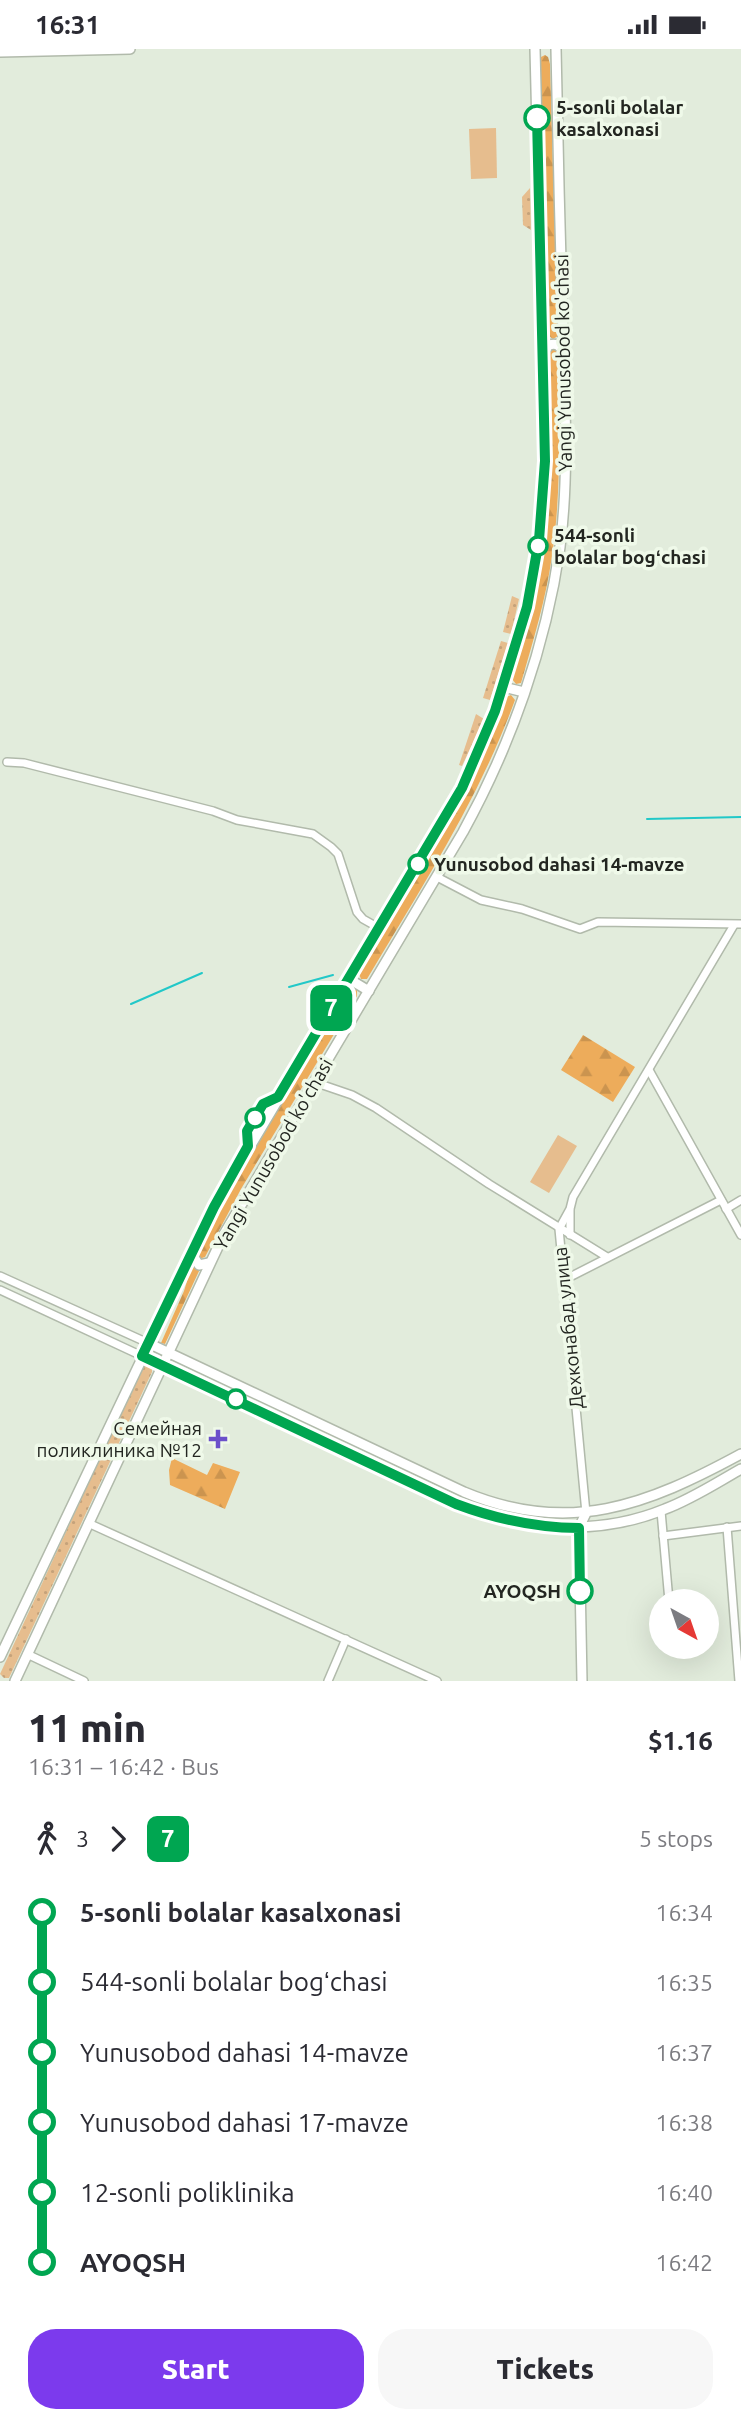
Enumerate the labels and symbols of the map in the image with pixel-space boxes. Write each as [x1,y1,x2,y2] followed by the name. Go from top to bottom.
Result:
[556,96,683,140] place label: 5-sonli bolalar kasalxonasi
[524,105,550,131] marker: 5-sonli bolalar kasalxonasi
[550,254,576,472] street label: Yangi Yunusobod ko'chasi
[554,524,706,568] place label: 544-sonli bolalar bogʻchasi
[528,536,548,556] marker: 544-sonli bolalar bogʻchasi
[434,853,684,875] place label: Yunusobod dahasi 14-mavze
[408,854,428,874] marker: Yunusobod dahasi 14-mavze
[308,985,354,1031] line badge: 7
[209,1054,337,1254] street label: Yangi Yunusobod ko'chasi
[245,1108,265,1128] unlabelled marker
[549,1246,587,1410] street label: Дехконабад улица
[226,1389,246,1409] unlabelled marker
[37,1417,202,1461] place label: Семейная поликлиника №12
[208,1429,228,1449] marker: Семейная поликлиника №12
[567,1578,593,1604] marker: AYOQSH
[484,1580,561,1602] place label: AYOQSH
[649,1589,719,1659] north arrow

